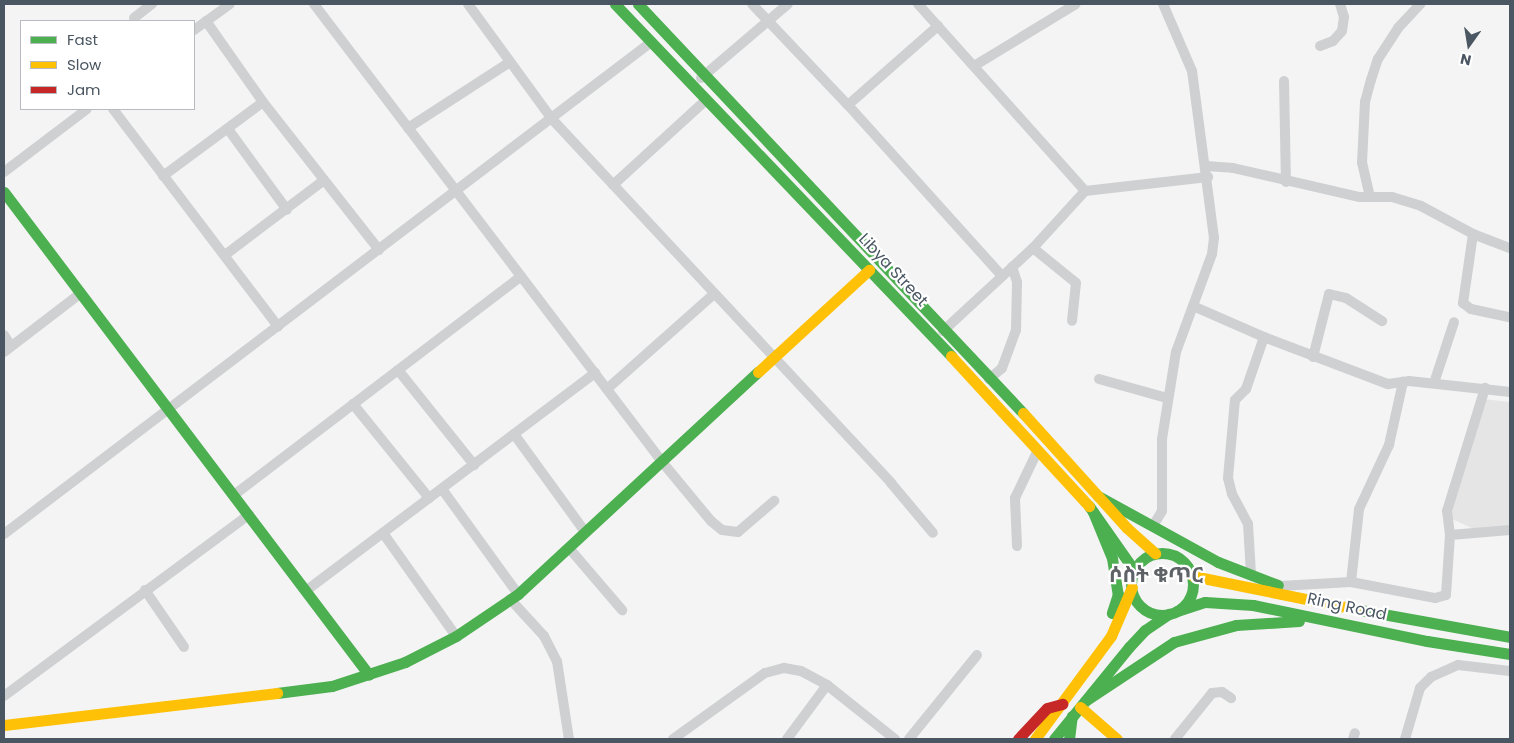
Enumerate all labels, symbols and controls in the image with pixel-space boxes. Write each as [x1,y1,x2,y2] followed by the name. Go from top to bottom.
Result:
[20,20,195,110] legend
[1444,20,1494,70] north arrow
[67,29,98,50] text: Fast
[1458,49,1473,71] text: N
[67,54,101,75] text: Slow
[67,79,101,100] text: Jam
[854,230,932,310] street label: Libya Street
[1109,562,1203,588] district label: ሶስት ቁጥር
[1306,589,1388,625] street label: Ring Road

